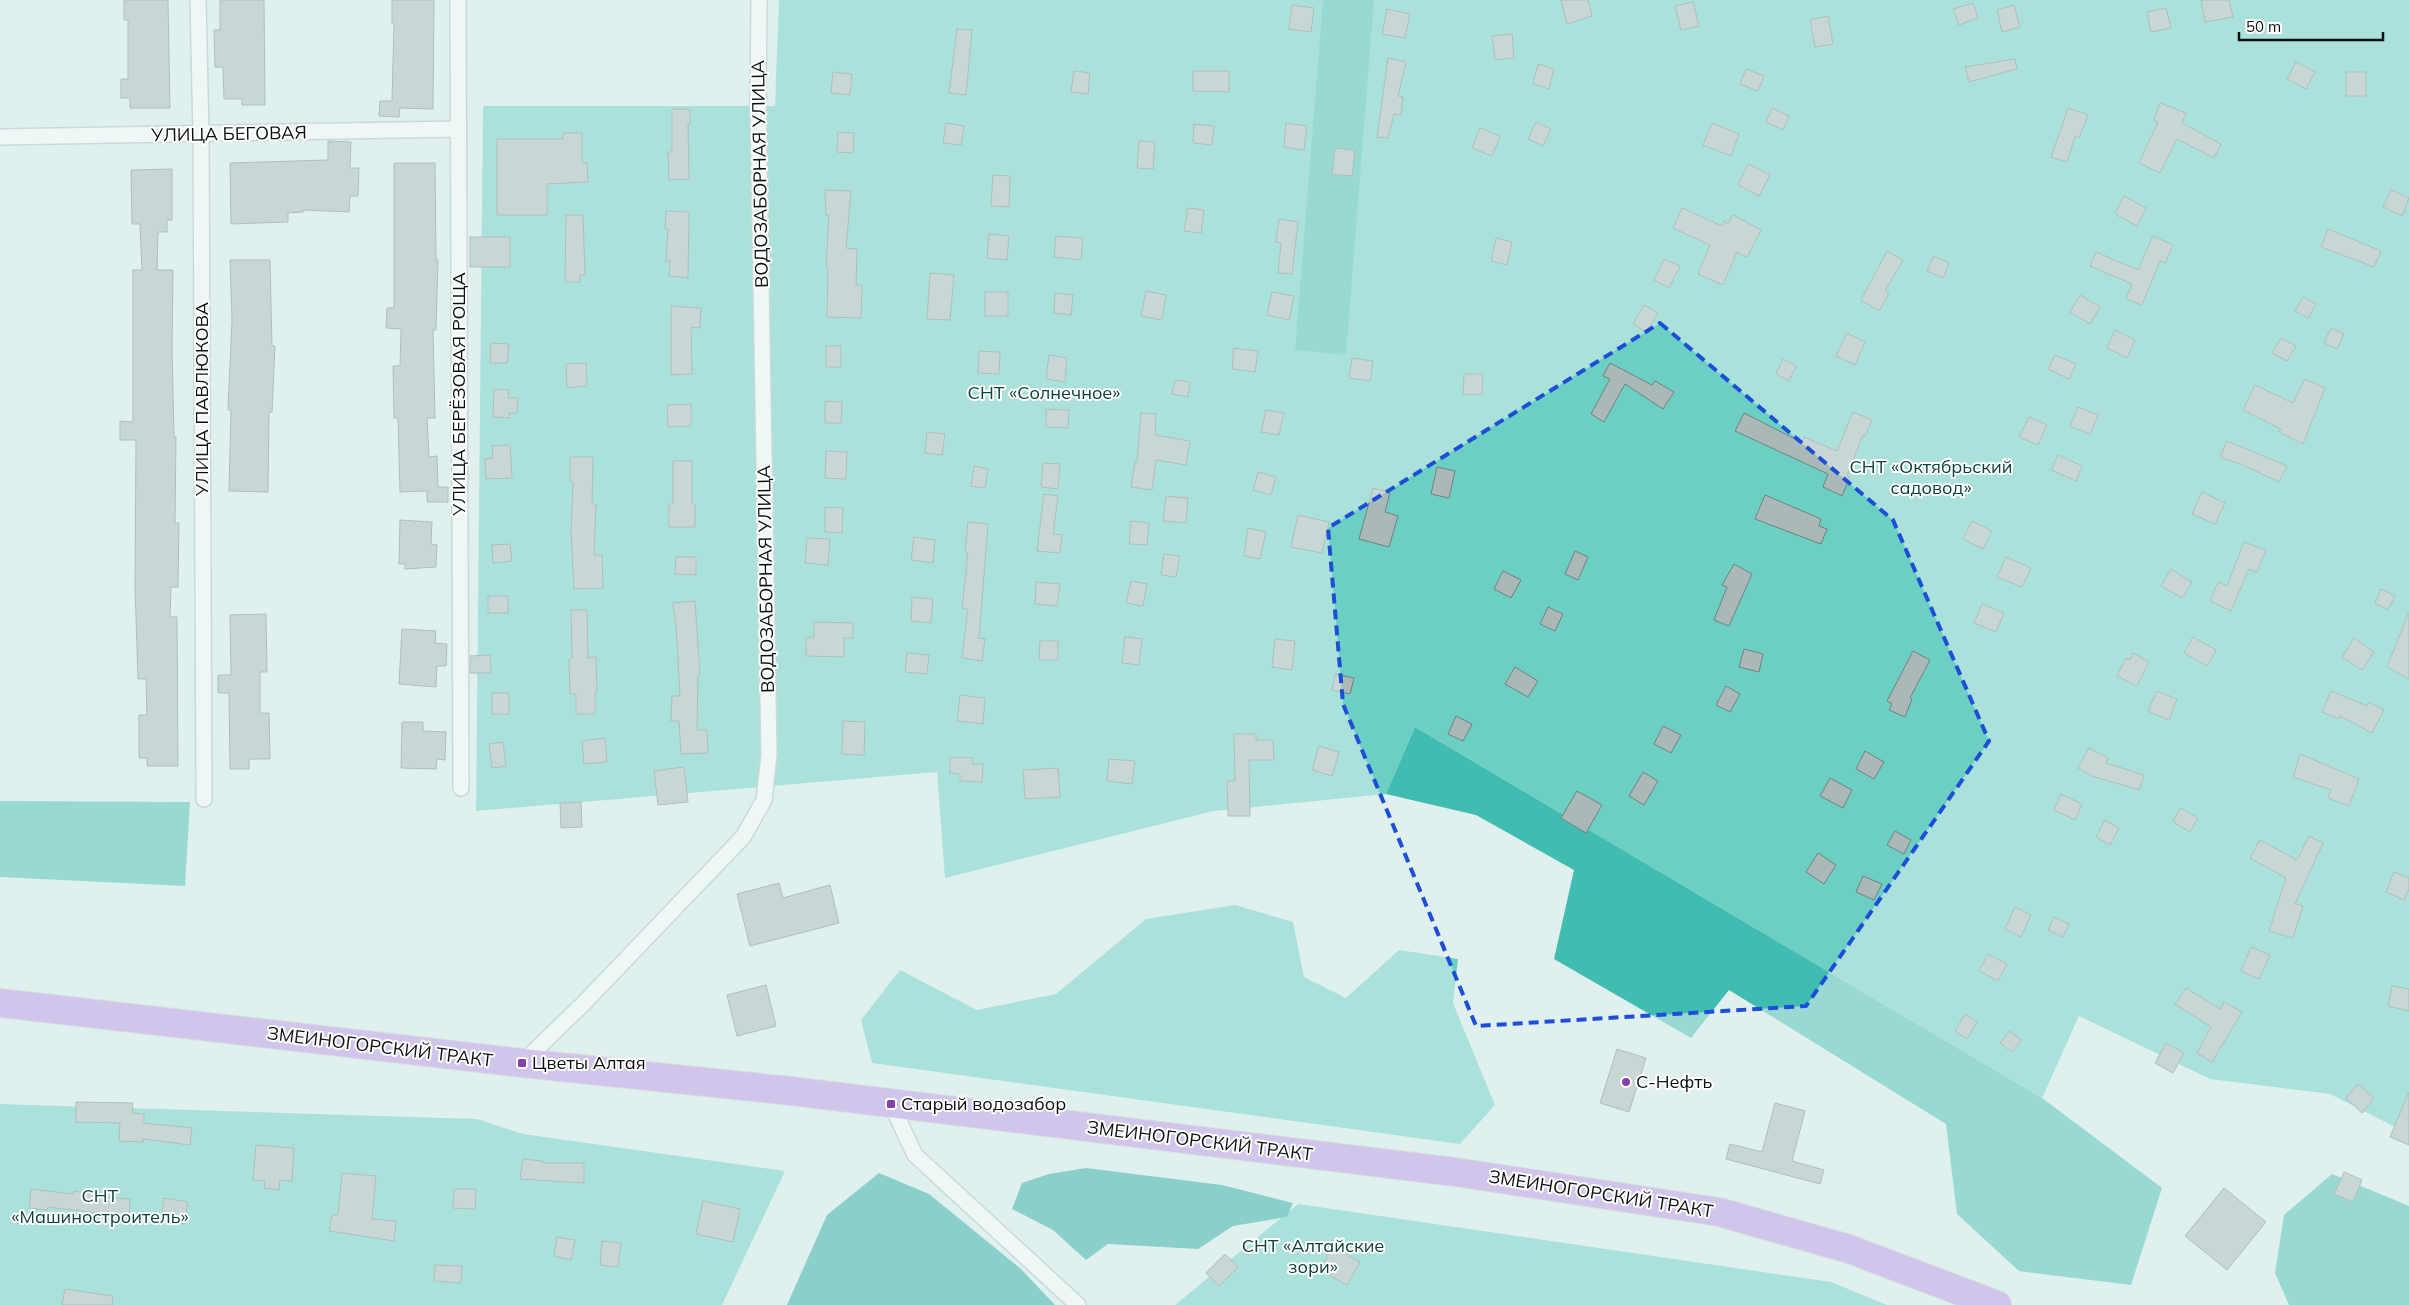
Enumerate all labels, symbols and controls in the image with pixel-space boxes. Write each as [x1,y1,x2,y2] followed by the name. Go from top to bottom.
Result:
[2239,10,2383,42] scale bar
[2246,17,2281,36] text: 50 m
[746,60,773,288] street label: ВОДОЗАБОРНАЯ УЛИЦА
[150,121,307,146] street label: УЛИЦА БЕГОВАЯ
[447,272,470,517] street label: УЛИЦА БЕРЁЗОВАЯ РОЩА
[190,302,213,497] street label: УЛИЦА ПАВЛЮКОВА
[968,381,1120,404] park label: СНТ «Солнечное»
[1850,455,2012,499] park label: СНТ «Октябрьский садовод»
[752,465,779,693] street label: ВОДОЗАБОРНАЯ УЛИЦА
[266,1021,494,1072] street label: ЗМЕИНОГОРСКИЙ ТРАКТ
[532,1051,646,1074] place label: Цветы Алтая
[516,1057,528,1069] marker: Цветы Алтая
[1636,1070,1712,1093] place label: С-Нефть
[1620,1076,1632,1088] marker: С-Нефть
[901,1092,1066,1115] place label: Старый водозабор
[885,1098,897,1110] marker: Старый водозабор
[1086,1115,1314,1166] street label: ЗМЕИНОГОРСКИЙ ТРАКТ
[1487,1164,1715,1223] street label: ЗМЕИНОГОРСКИЙ ТРАКТ
[11,1184,189,1228] park label: СНТ «Машиностроитель»
[1242,1234,1384,1278] park label: СНТ «Алтайские зори»

